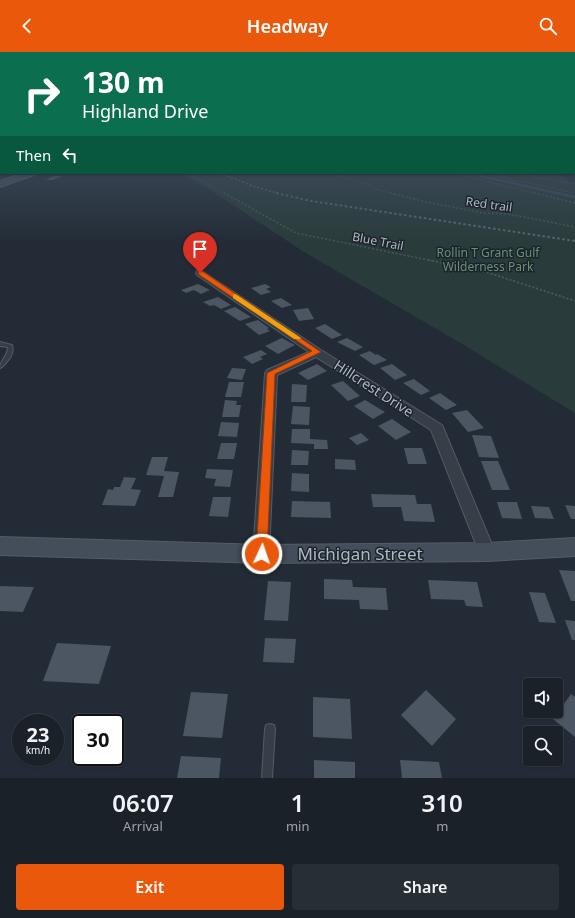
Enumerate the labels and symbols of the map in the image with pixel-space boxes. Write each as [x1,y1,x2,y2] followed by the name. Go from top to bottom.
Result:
[465,192,513,216] street label: Red trail
[351,228,405,254] street label: Blue Trail
[183,232,217,273] pin
[437,244,540,275] park label: Rollin T Grant Gulf Wilderness Park
[331,355,418,421] street label: Hillcrest Drive
[241,533,283,575] position arrow
[297,542,423,565] street label: Michigan Street
[72,714,124,766] speed limit sign: 30

